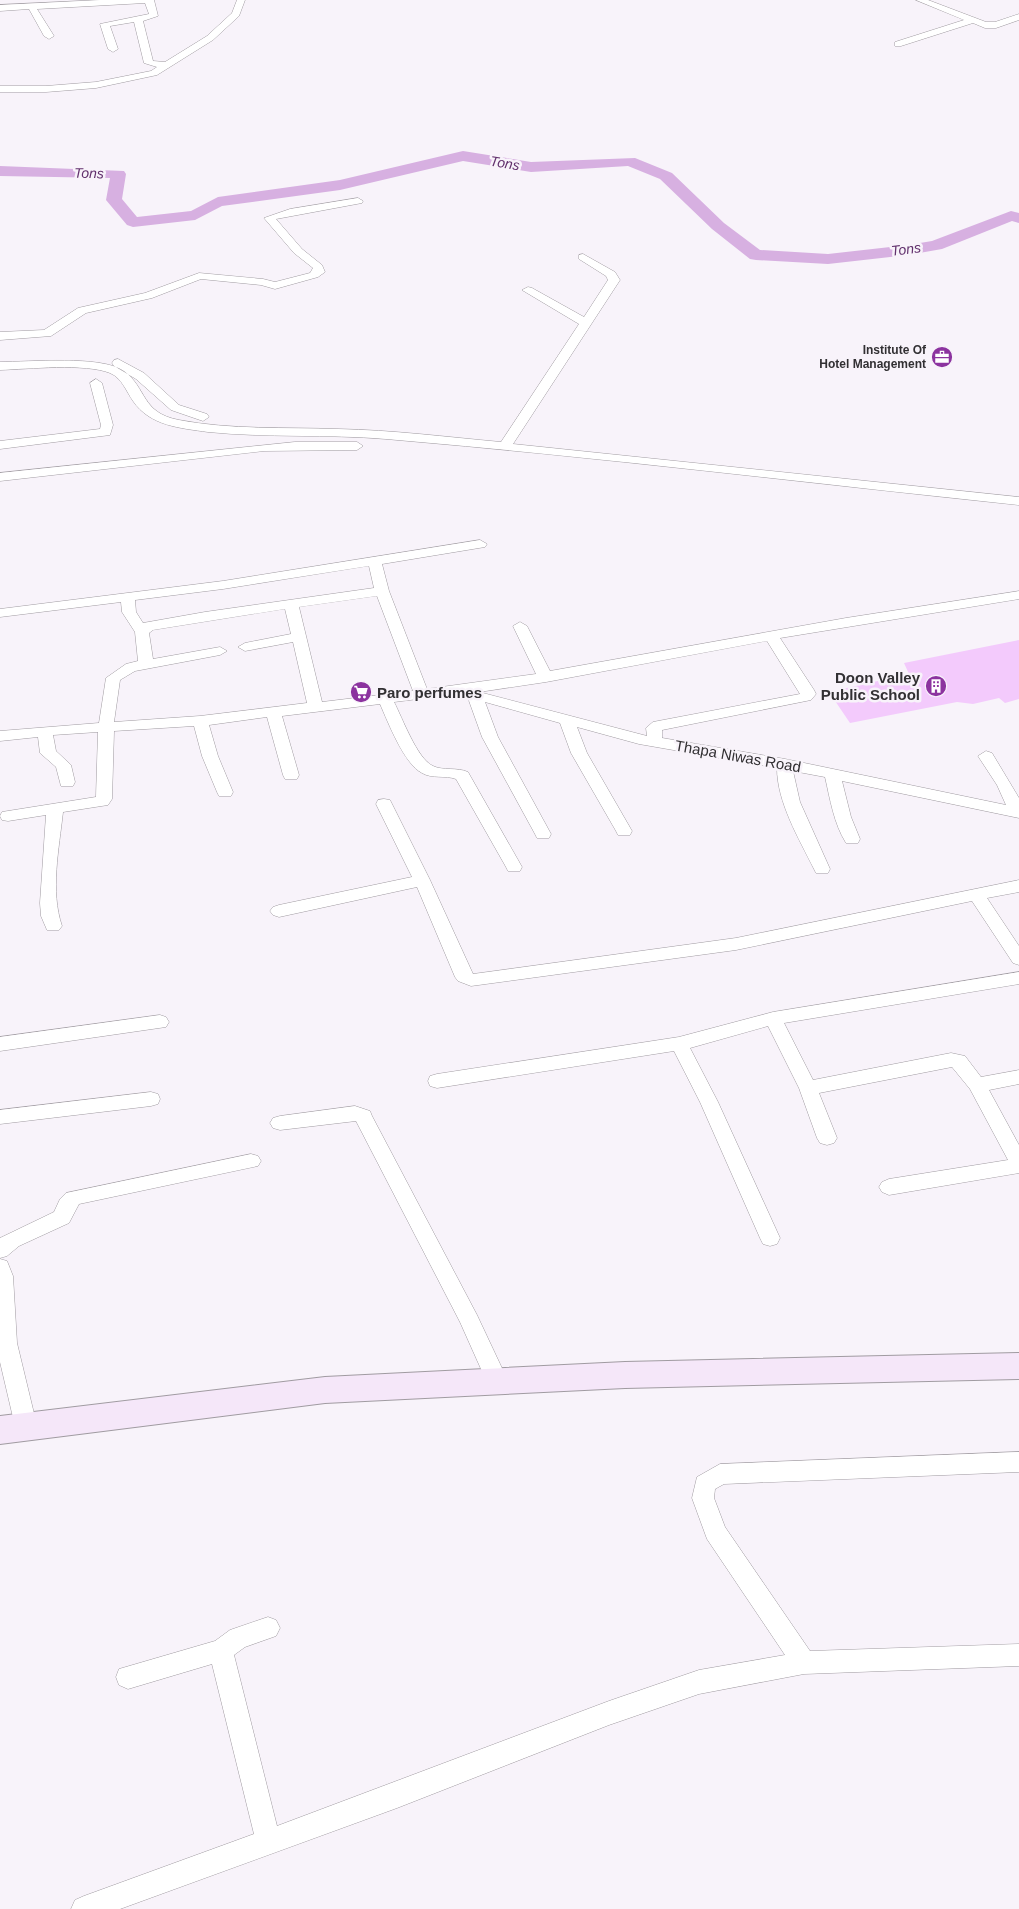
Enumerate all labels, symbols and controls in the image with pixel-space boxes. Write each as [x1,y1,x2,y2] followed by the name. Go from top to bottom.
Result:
[489,153,521,173] water label: Tons
[74,165,104,181] water label: Tons
[890,239,922,259] water label: Tons
[819,343,927,371] place label: Institute Of Hotel Management
[930,345,954,369] office icon: Institute Of Hotel Management
[821,669,921,703] place label: Doon Valley Public School
[924,674,948,698] building icon: Doon Valley Public School
[349,680,373,704] supermarket icon: Paro perfumes
[377,684,482,701] place label: Paro perfumes
[674,737,802,775] street label: Thapa Niwas Road

